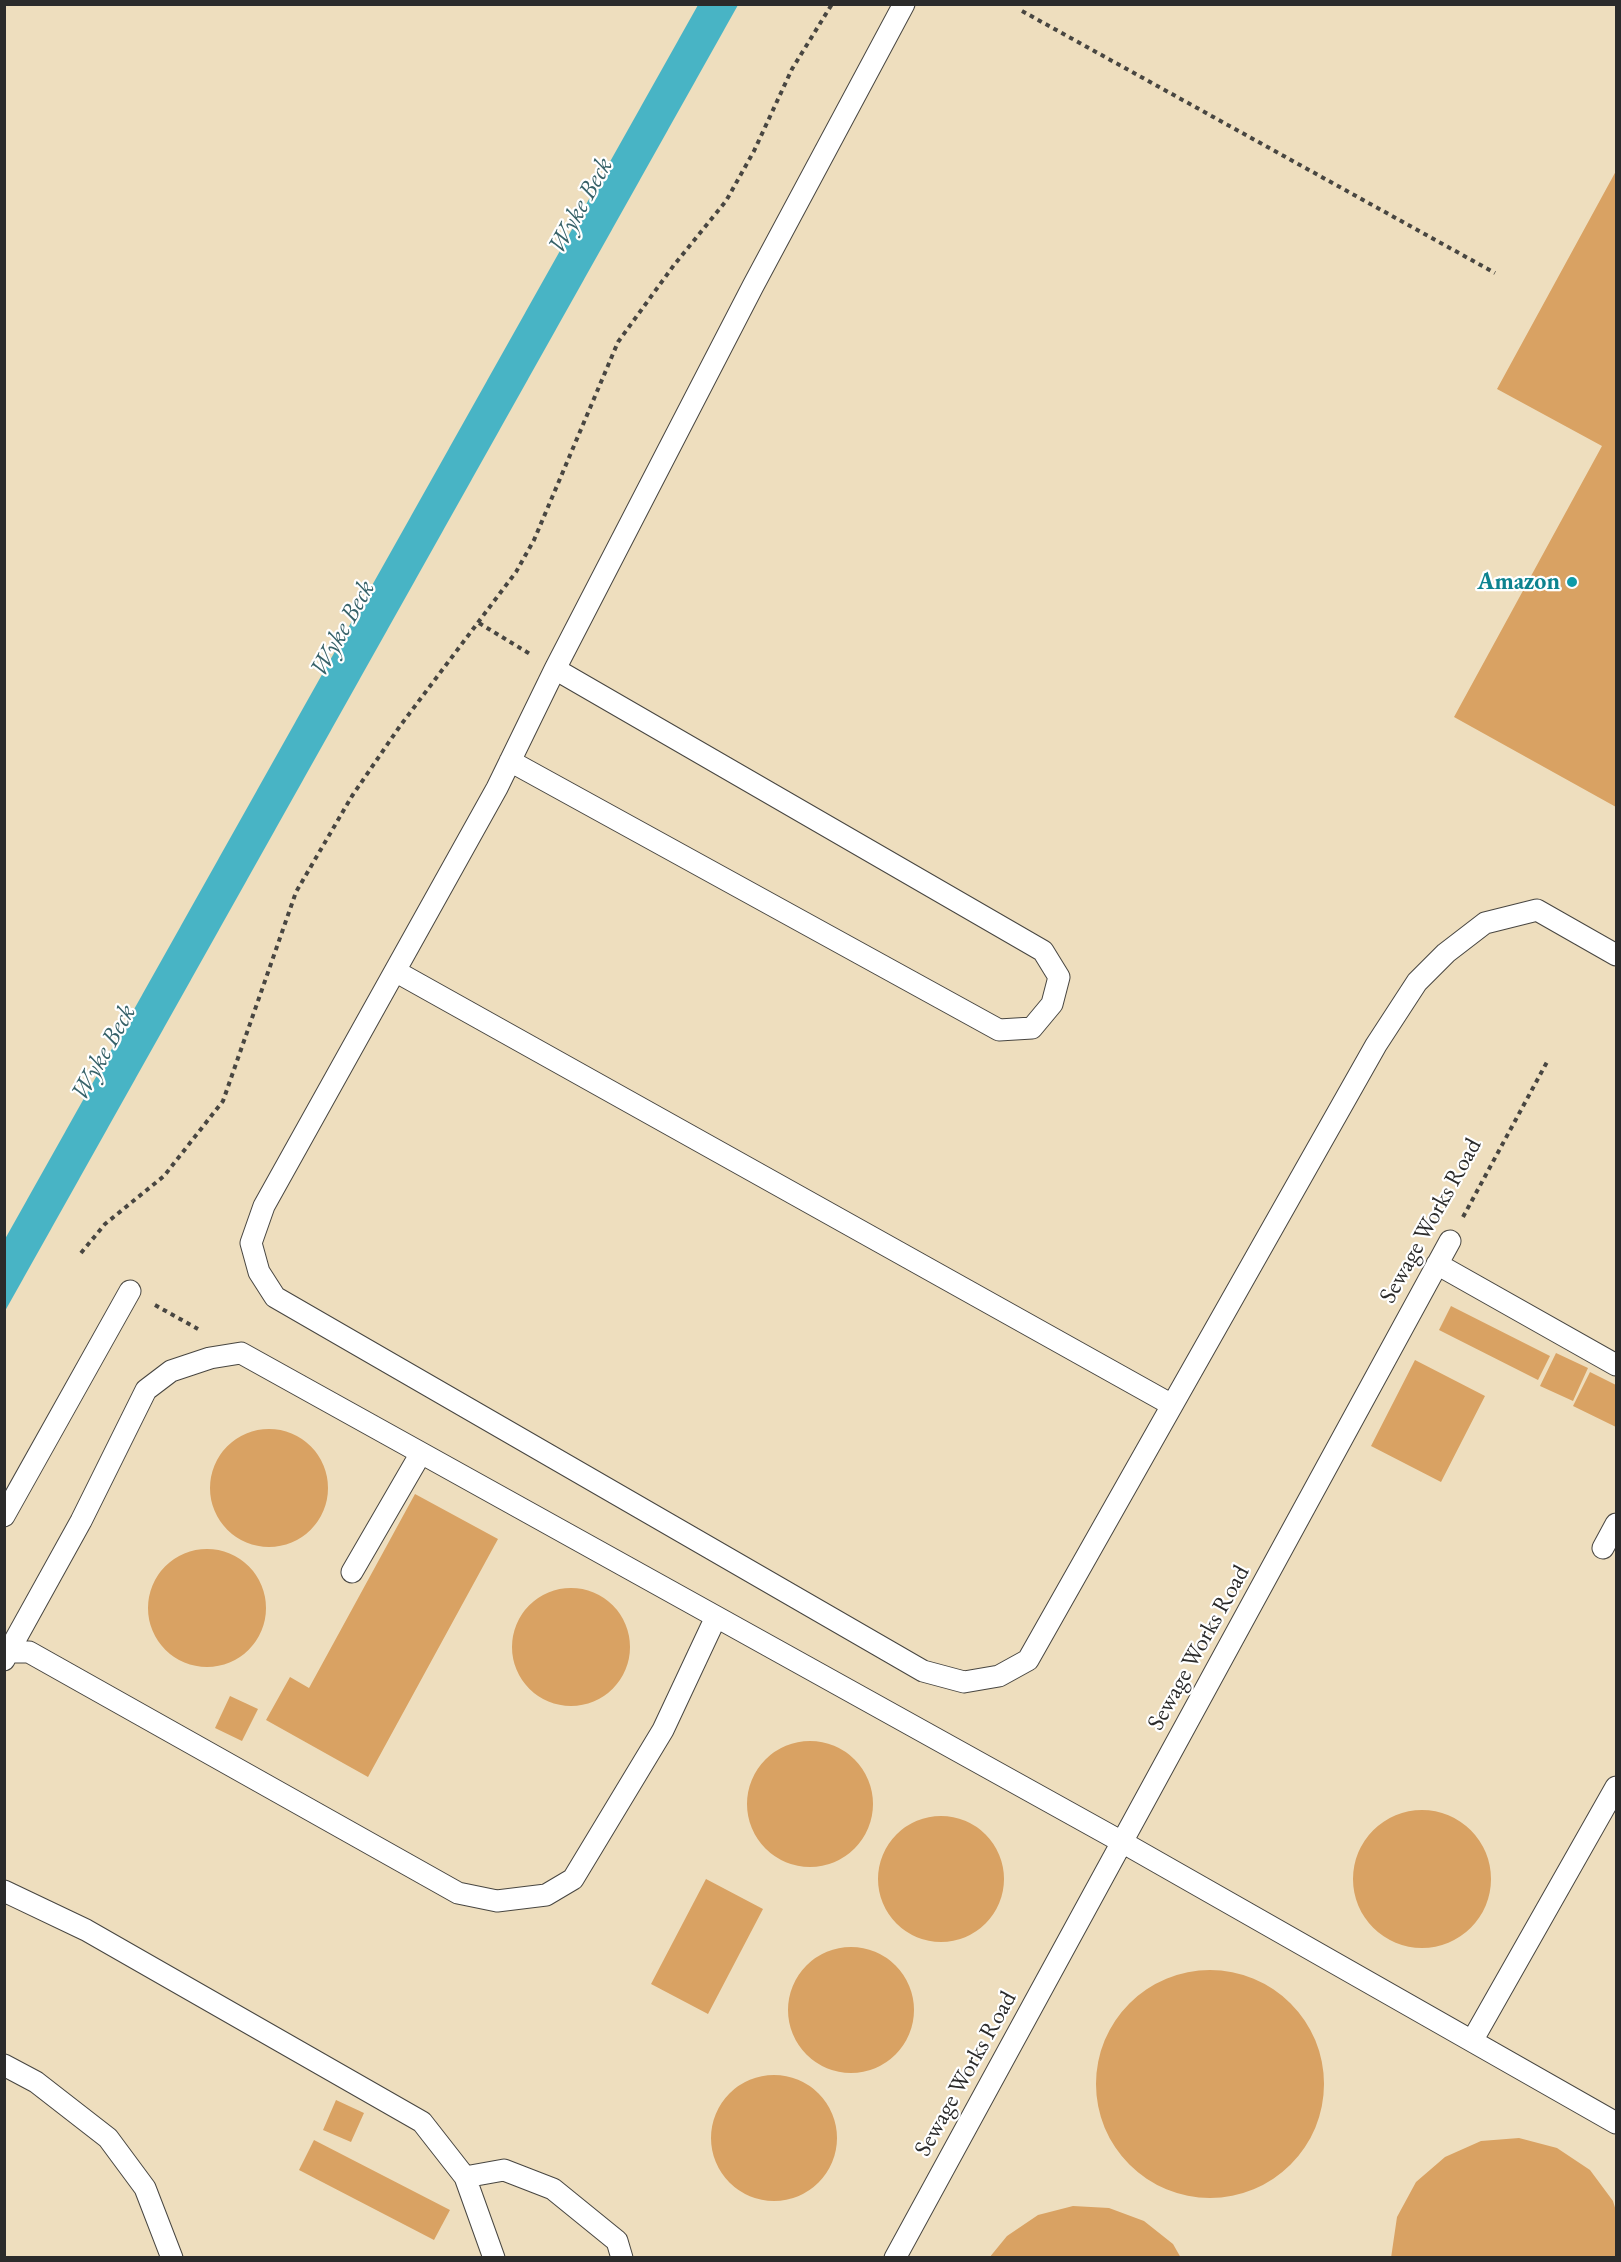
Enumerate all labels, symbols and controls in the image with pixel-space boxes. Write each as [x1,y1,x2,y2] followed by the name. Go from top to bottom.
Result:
[542,152,620,260] water label: Wyke Beck
[1477,568,1560,596] place label: Amazon
[304,575,382,683] water label: Wyke Beck
[1565,575,1579,589] marker: Amazon
[65,999,143,1107] water label: Wyke Beck
[1374,1133,1488,1309] street label: Sewage Works Road
[1142,1560,1256,1736] street label: Sewage Works Road
[909,1986,1023,2162] street label: Sewage Works Road

